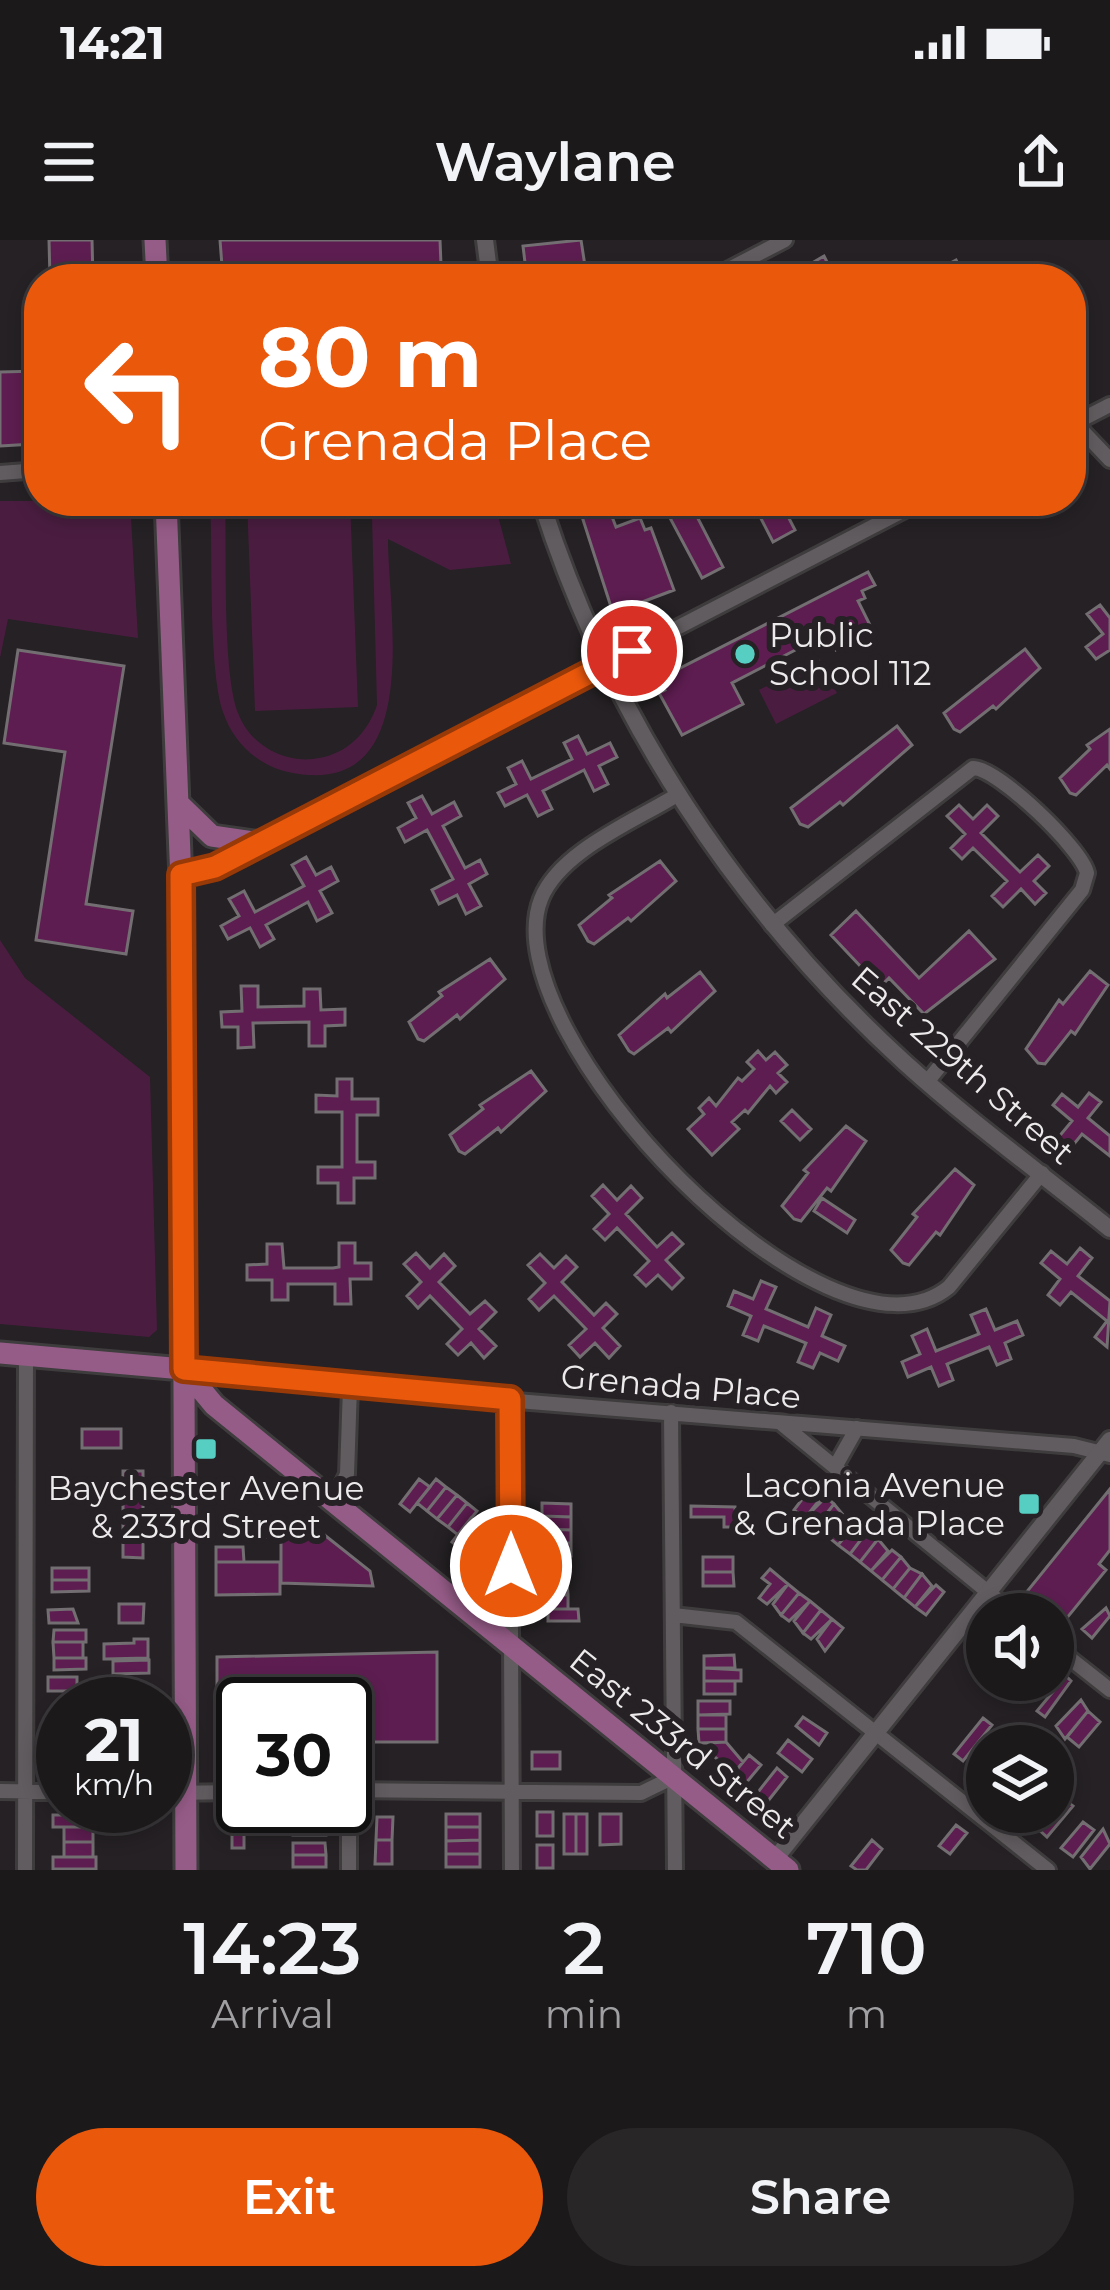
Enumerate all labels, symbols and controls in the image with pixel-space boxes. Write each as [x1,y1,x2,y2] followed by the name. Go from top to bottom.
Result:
[60,15,165,70] text: 14:21
[36,129,102,195] icon: menu
[434,129,676,195] text: Waylane
[1008,129,1074,195] icon: share
[258,306,482,408] text: 80 m
[60,312,216,468] icon: left
[258,408,652,474] text: Grenada Place
[581,600,683,702] pin
[769,615,931,693] place label: Public School 112
[599,618,665,684] icon: arrive
[732,641,758,667] marker: Public School 112
[844,958,1082,1172] street label: East 229th Street
[559,1356,803,1416] street label: Grenada Place
[193,1436,219,1462] marker: Baychester Avenue & 233rd Street
[733,1465,1005,1543] place label: Laconia Avenue & Grenada Place
[48,1468,364,1546] place label: Baychester Avenue & 233rd Street
[1016,1491,1042,1517] marker: Laconia Avenue & Grenada Place
[448,1503,574,1629] position arrow
[966,1593,1074,1833] map controls
[966,1593,1074,1701] button: sound
[562,1640,804,1846] street label: East 233rd Street
[216,1677,372,1833] speed limit sign: 30
[85,1703,143,1776] text: 21
[966,1725,1074,1833] button: layers
[74,1766,154,1803] text: km/h
[183,1904,362,1992] text: 14:23
[563,1904,605,1992] text: 2
[806,1904,927,1992] text: 710
[211,1990,334,2038] text: Arrival
[545,1990,623,2038] text: min
[846,1990,887,2038] text: m
[36,2128,543,2266] button: Exit
[567,2128,1074,2266] button: Share

